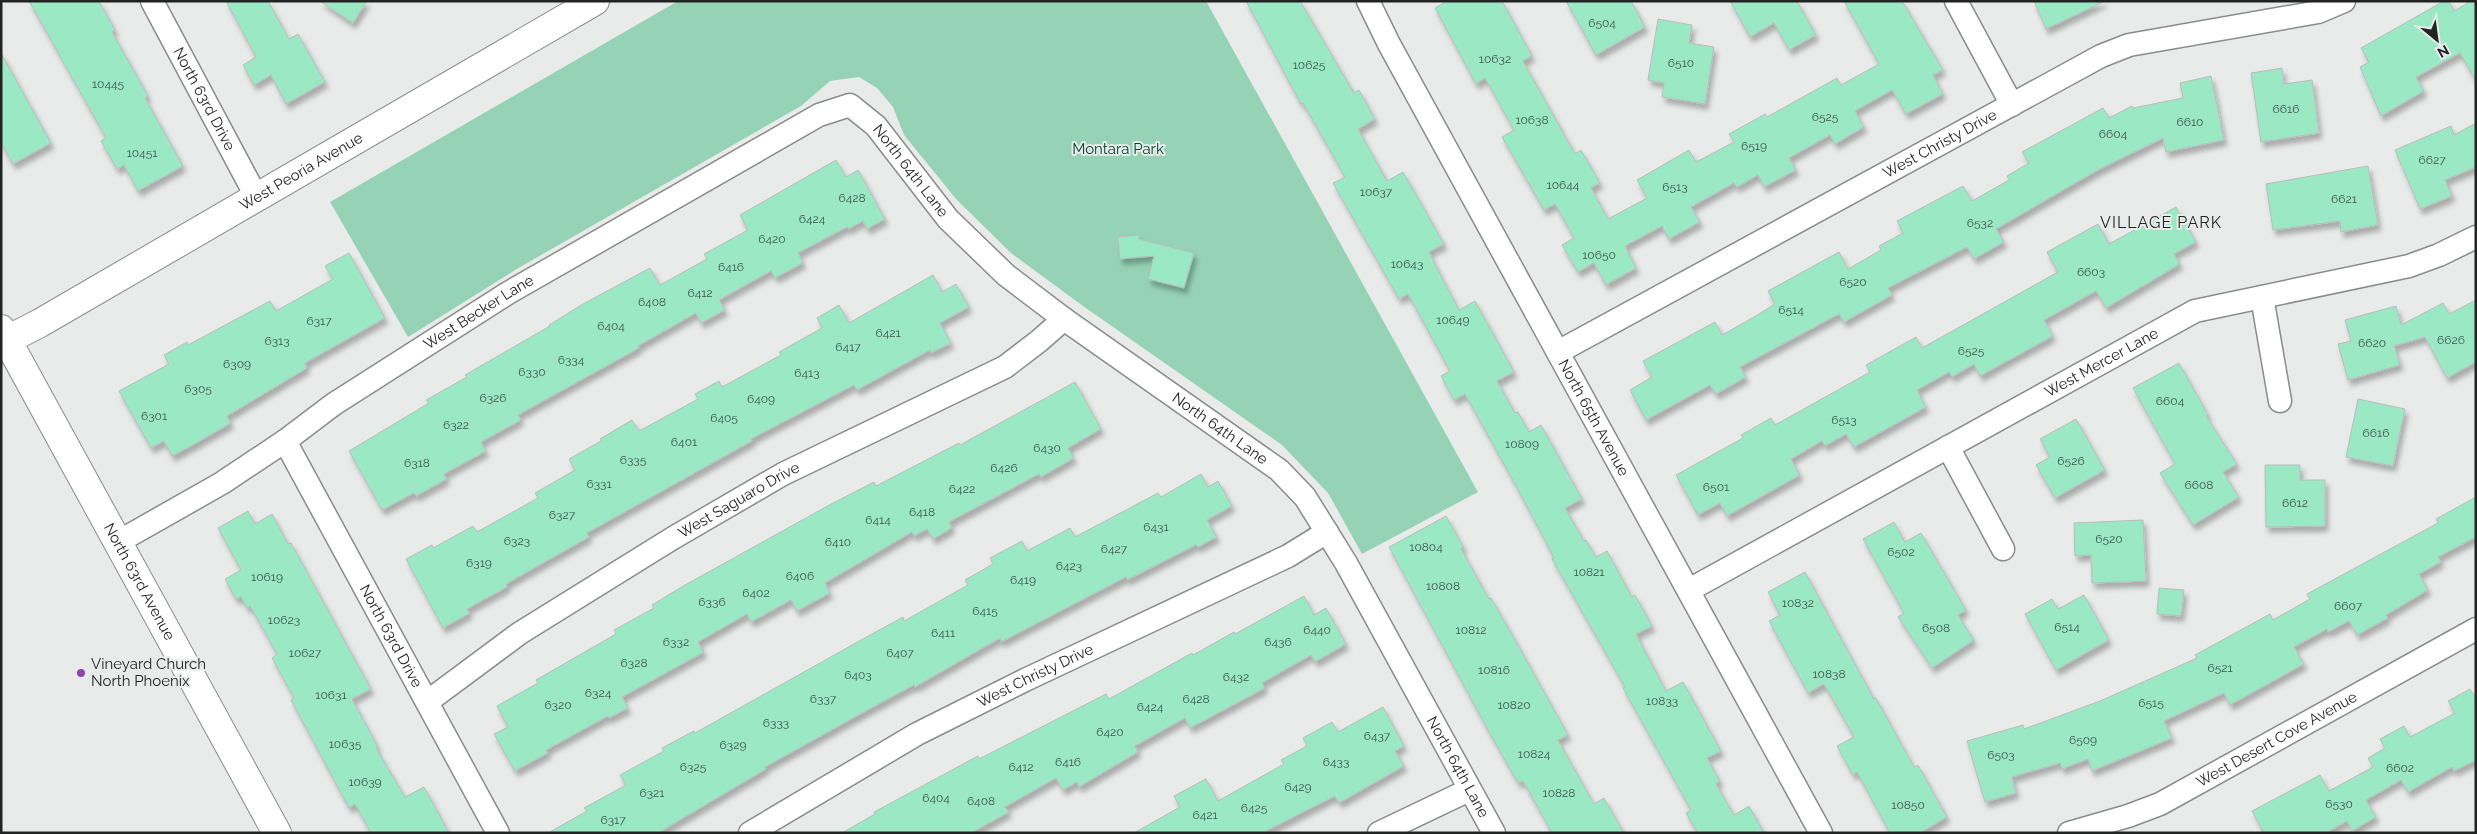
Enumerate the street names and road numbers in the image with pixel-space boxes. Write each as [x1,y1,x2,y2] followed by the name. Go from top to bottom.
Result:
[169,44,239,154] street label: North 63rd Drive
[1880,105,2000,182] street label: West Christy Drive
[869,121,952,221] street label: North 64th Lane
[236,129,366,214] street label: West Peoria Avenue
[420,271,537,353] street label: West Becker Lane
[2042,324,2161,401] street label: West Mercer Lane
[1554,356,1633,479] street label: North 65th Avenue
[1169,389,1271,468] street label: North 64th Lane
[675,458,803,542] street label: West Saguaro Drive
[100,520,179,643] street label: North 63rd Avenue
[356,582,426,691] street label: North 63rd Drive
[974,640,1096,711] street label: West Christy Drive
[2193,688,2360,791] street label: West Desert Cove Avenue
[1423,713,1493,821] street label: North 64th Lane

